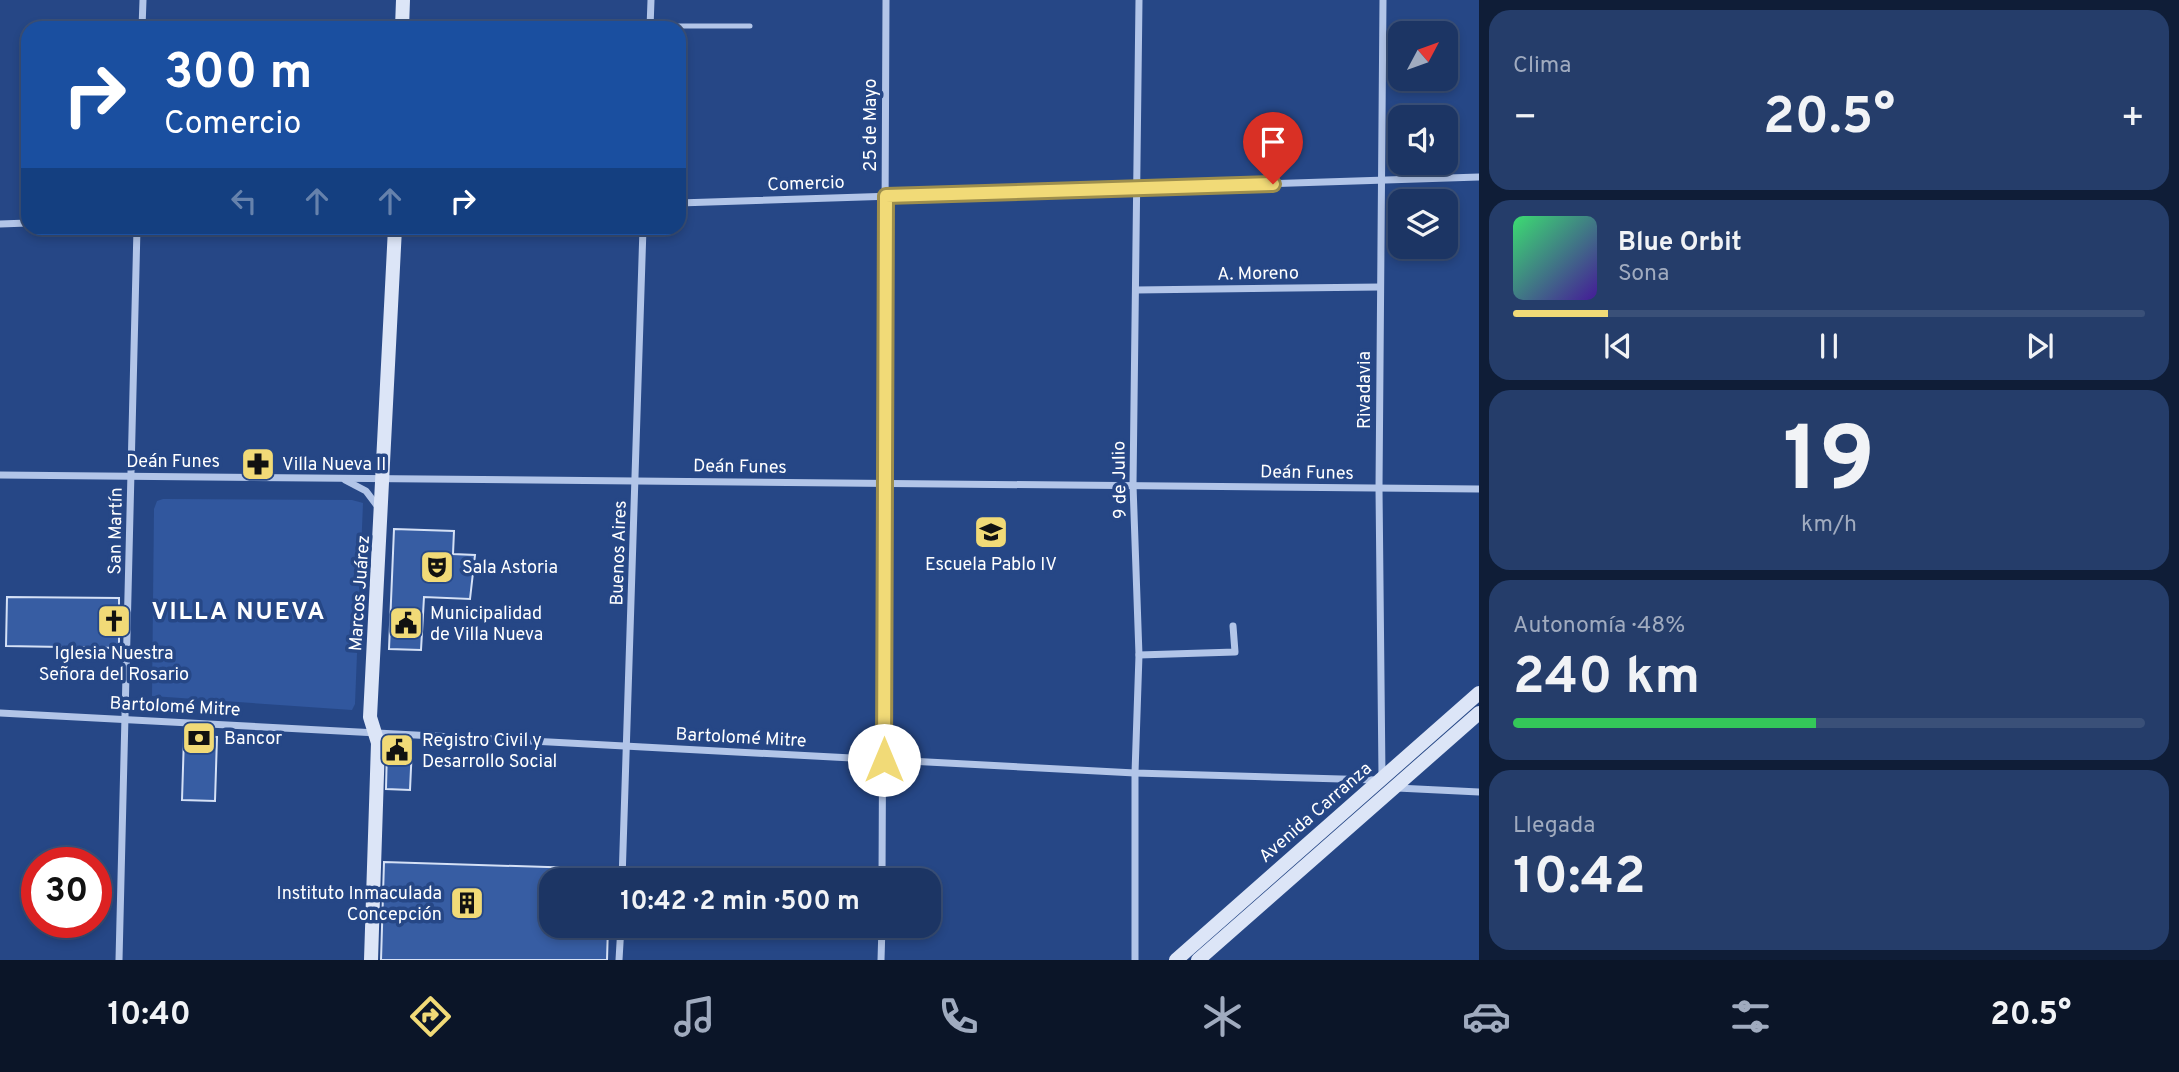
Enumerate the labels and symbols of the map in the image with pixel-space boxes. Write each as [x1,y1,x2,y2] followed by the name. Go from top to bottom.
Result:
[1388,21,1458,91] north arrow
[860,78,883,172] street label: 25 de Mayo
[1243,112,1303,184] pin
[767,172,845,197] street label: Comercio
[1217,262,1299,287] street label: A. Moreno
[1354,351,1377,429] street label: Rivadavia
[1108,441,1133,519] street label: 9 de Julio
[239,445,277,483] pharmacy icon: Villa Nueva II
[126,451,220,474] street label: Deán Funes
[282,454,386,477] place label: Villa Nueva II
[693,455,787,480] street label: Deán Funes
[1260,461,1354,486] street label: Deán Funes
[104,487,129,575] street label: San Martín
[606,500,633,606] street label: Buenos Aires
[972,513,1010,551] school or university icon: Escuela Pablo IV
[345,534,376,652] street label: Marcos Juárez
[418,548,456,586] theatre icon: Sala Astoria
[925,554,1057,577] place label: Escuela Pablo IV
[462,557,558,580] place label: Sala Astoria
[152,598,326,628] district label: VILLA NUEVA
[95,602,133,640] church icon: Iglesia Nuestra Señora del Rosario
[430,603,543,647] place label: Municipalidad de Villa Nueva
[387,604,425,642] public building icon: Municipalidad de Villa Nueva
[39,643,189,687] place label: Iglesia Nuestra Señora del Rosario
[109,693,241,722] street label: Bartolomé Mitre
[180,719,218,757] bank icon: Bancor
[847,723,921,797] position arrow
[675,724,807,753] street label: Bartolomé Mitre
[224,728,282,751] place label: Bancor
[422,730,557,774] place label: Registro Civil y Desarrollo Social
[378,731,416,769] public building icon: Registro Civil y Desarrollo Social
[1255,758,1377,868] street label: Avenida Carranza
[21,847,112,938] speed limit sign: 30
[277,883,442,927] place label: Instituto Inmaculada Concepción
[448,884,486,922] building icon: Instituto Inmaculada Concepción

